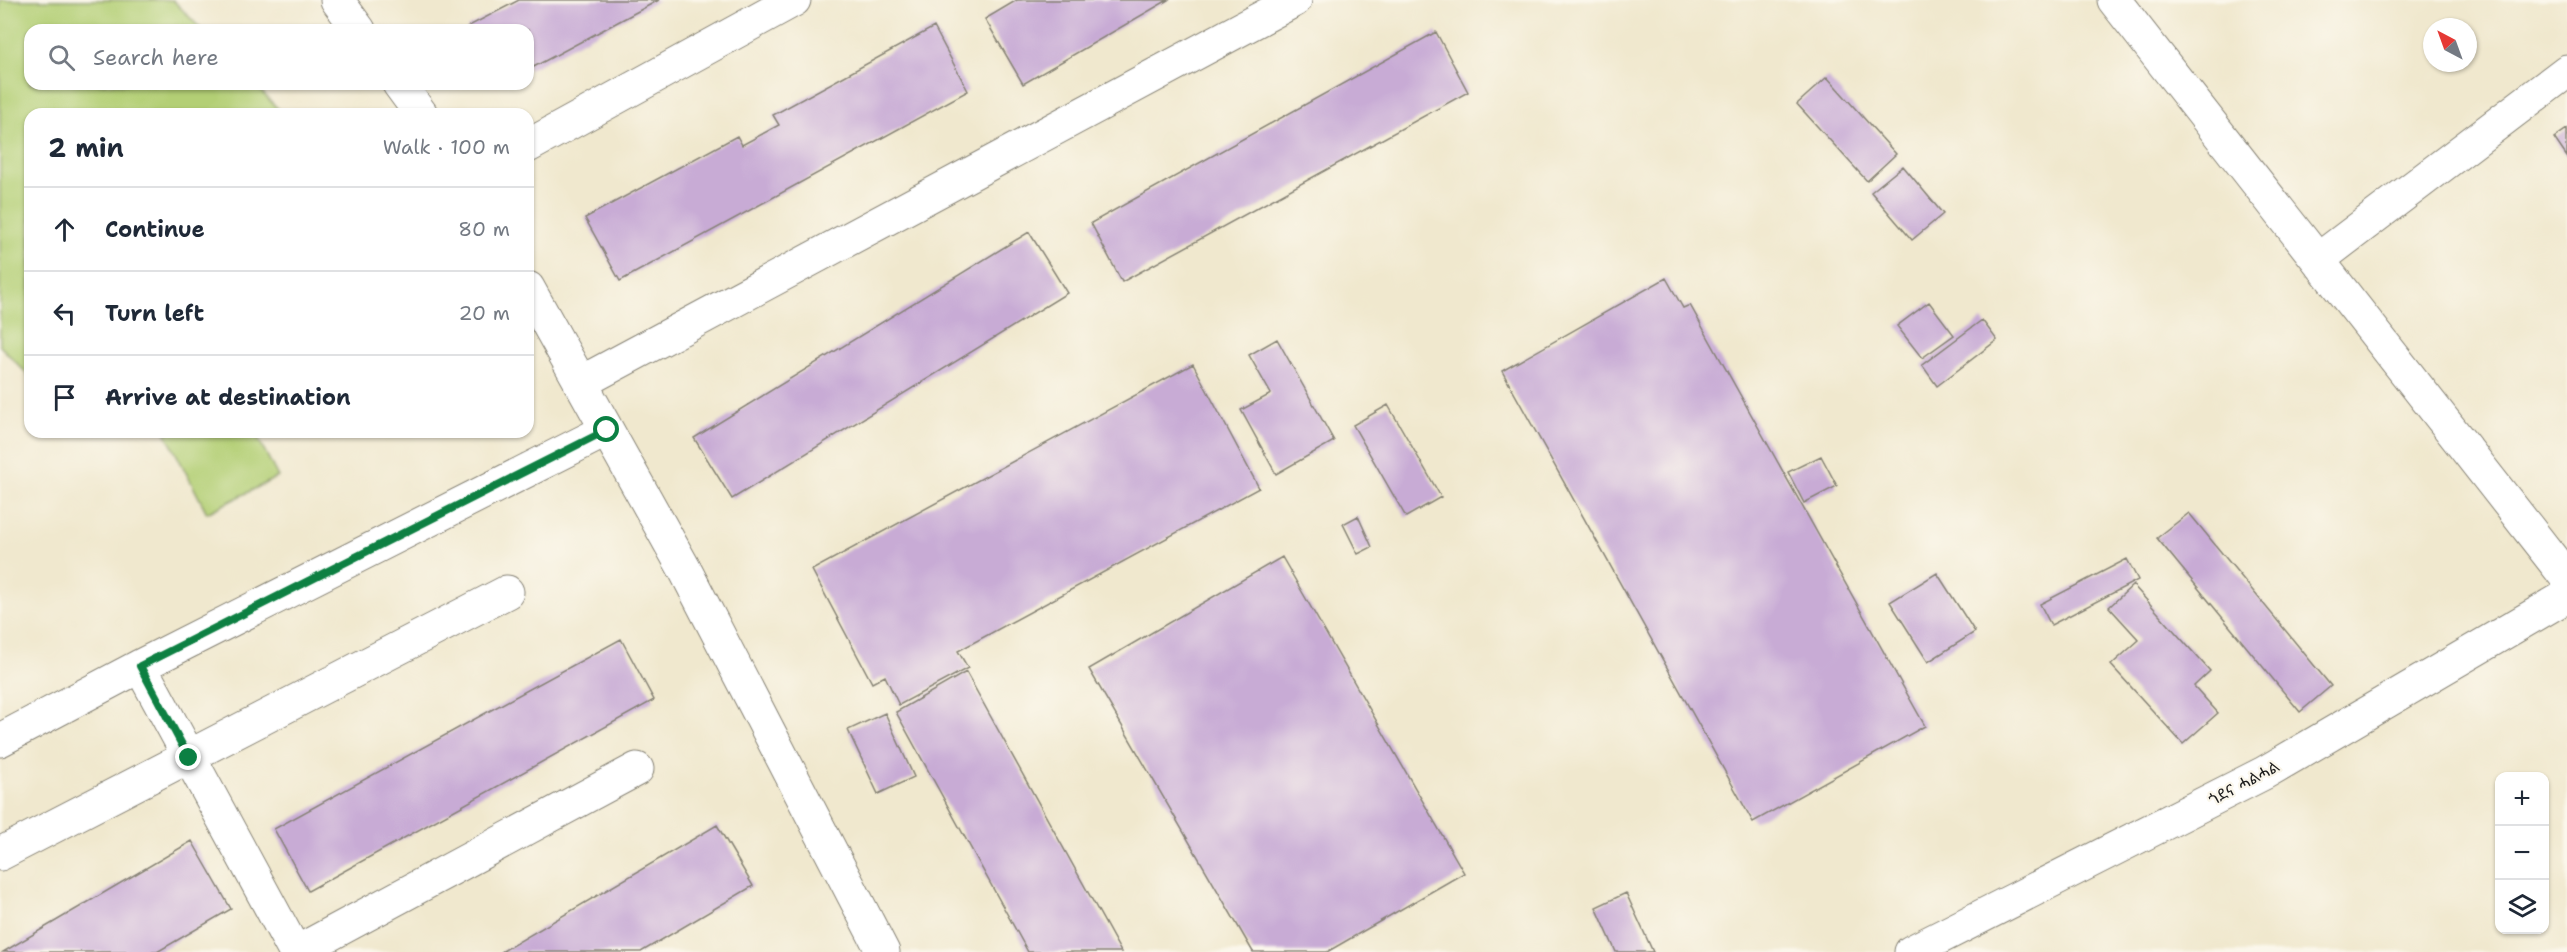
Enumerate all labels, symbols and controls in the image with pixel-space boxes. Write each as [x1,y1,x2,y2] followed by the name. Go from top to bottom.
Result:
[2423,18,2477,72] north arrow
[24,24,534,90] search box
[45,41,78,74] icon: search
[93,43,219,72] text: Search here
[48,130,124,165] text: 2 min
[383,134,510,160] text: Walk · 100 m
[48,213,81,246] icon: ahead
[105,215,205,244] text: Continue
[458,216,510,242] text: 80 m
[48,297,81,330] icon: left
[105,299,204,328] text: Turn left
[459,300,510,326] text: 20 m
[48,381,81,414] icon: arrive
[105,383,351,412] text: Arrive at destination
[593,416,619,442] route start
[175,744,201,770] route end
[2205,755,2283,810] street label: ጎደና ሓልሓል
[2495,772,2549,934] map controls
[2495,772,2549,826] button: +
[2495,826,2549,880] button: −
[2495,880,2549,934] button: layers

